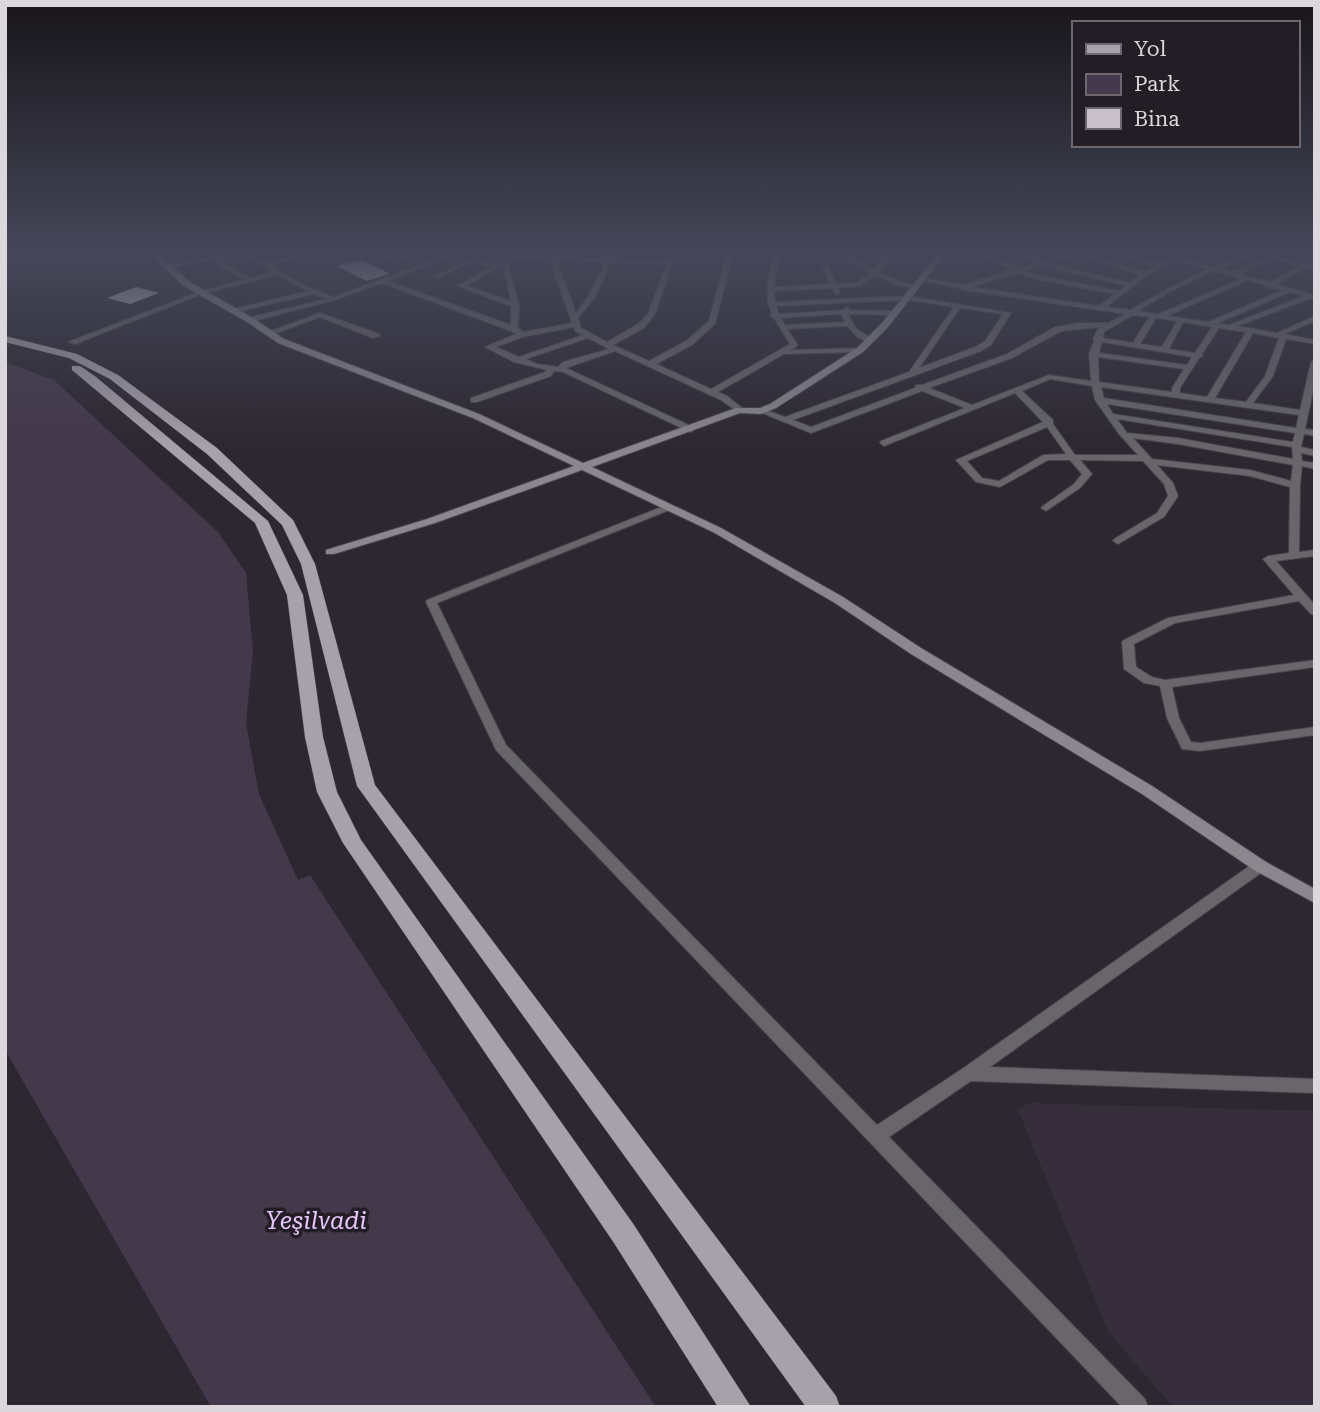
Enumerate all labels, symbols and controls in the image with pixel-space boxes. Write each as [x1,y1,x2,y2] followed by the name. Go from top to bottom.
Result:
[1072,21,1299,147] legend
[1134,37,1167,61] text: Yol
[1134,72,1180,96] text: Park
[1134,107,1180,131] text: Bina
[265,1207,367,1235] park label: Yeşilvadi

